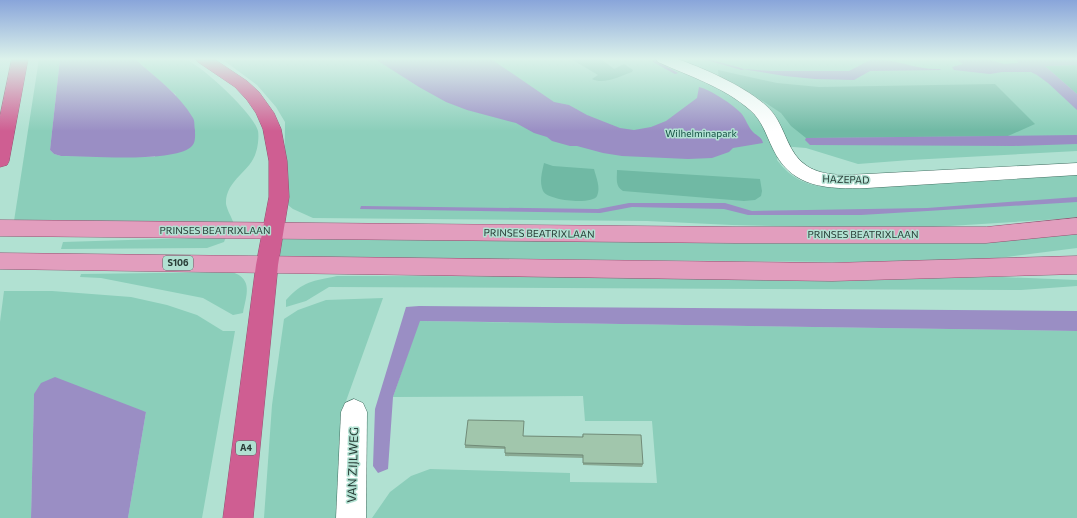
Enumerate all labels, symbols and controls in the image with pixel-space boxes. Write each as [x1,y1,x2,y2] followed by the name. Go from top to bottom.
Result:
[665,127,737,139] park label: Wilhelminapark
[822,172,870,186] street label: HAZEPAD
[159,224,271,236] street label: PRINSES BEATRIXLAAN
[483,226,595,240] street label: PRINSES BEATRIXLAAN
[807,228,919,240] street label: PRINSES BEATRIXLAAN
[163,256,193,270] road number: S106
[344,427,361,503] street label: VAN ZIJLWEG
[236,441,256,455] road number: A4

